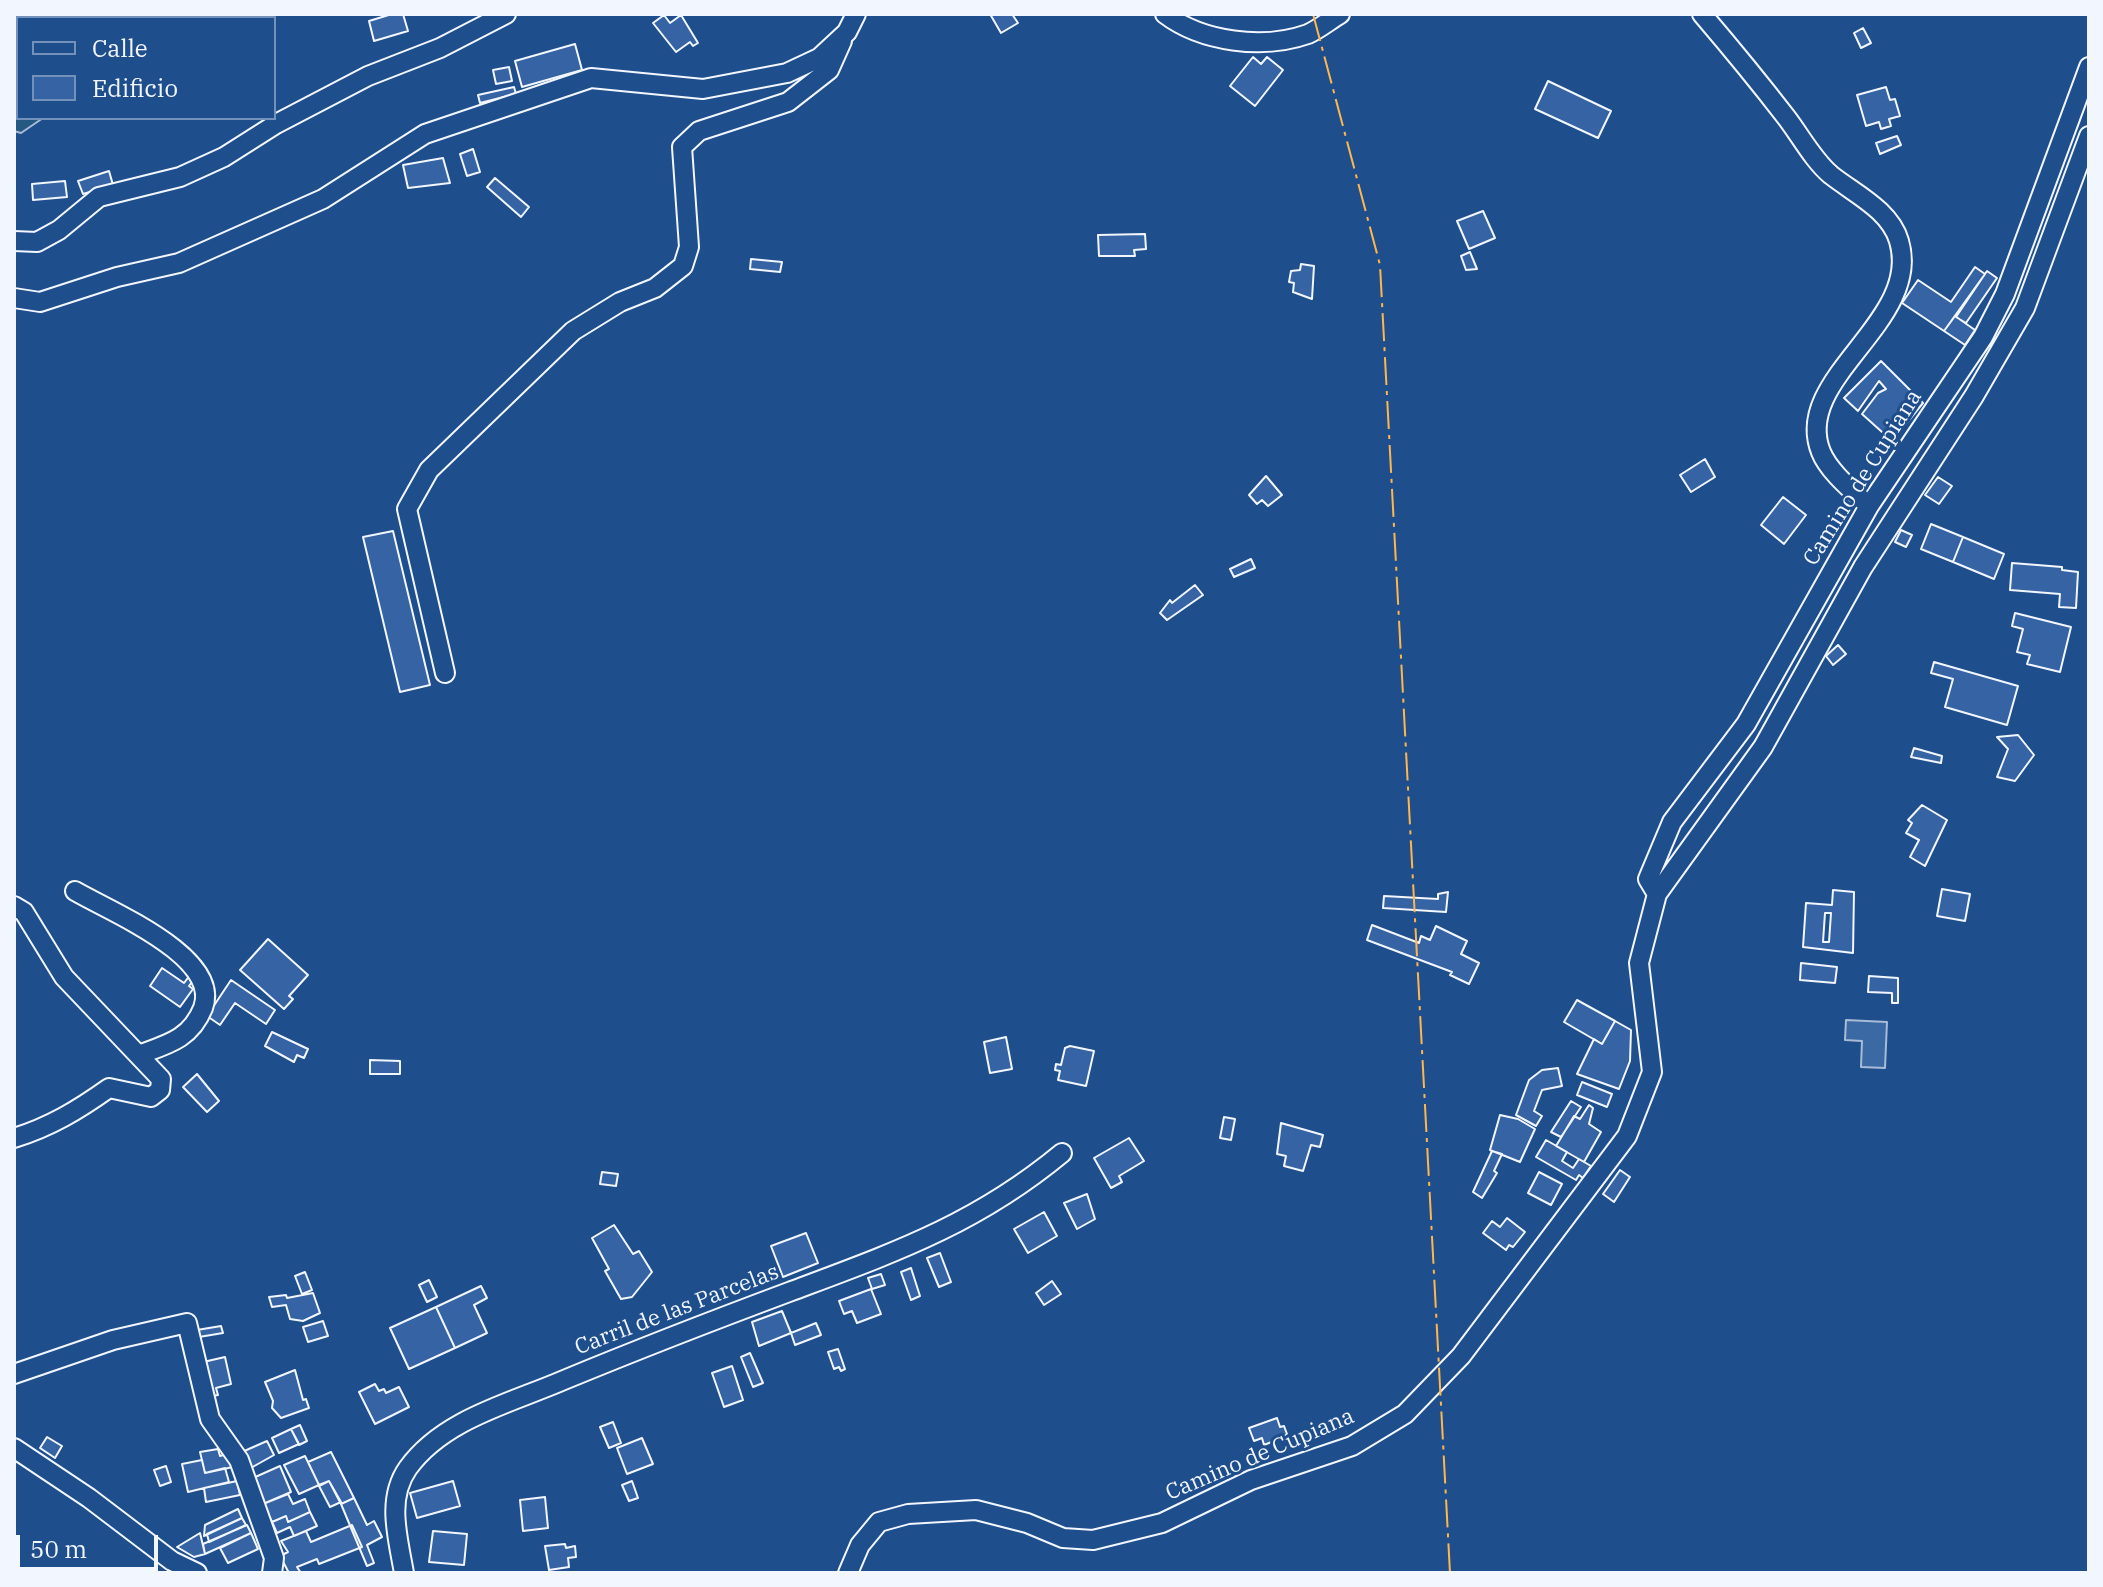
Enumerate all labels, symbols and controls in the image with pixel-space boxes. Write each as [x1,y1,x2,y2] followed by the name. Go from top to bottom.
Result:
[16,16,276,120] legend
[92,32,148,64] text: Calle
[92,72,178,104] text: Edificio
[1798,385,1928,571] street label: Camino de Cupiana
[571,1259,783,1361] street label: Carril de las Parcelas
[1162,1403,1358,1507] street label: Camino de Cupiana
[20,1519,162,1569] scale bar
[30,1533,87,1565] text: 50 m

